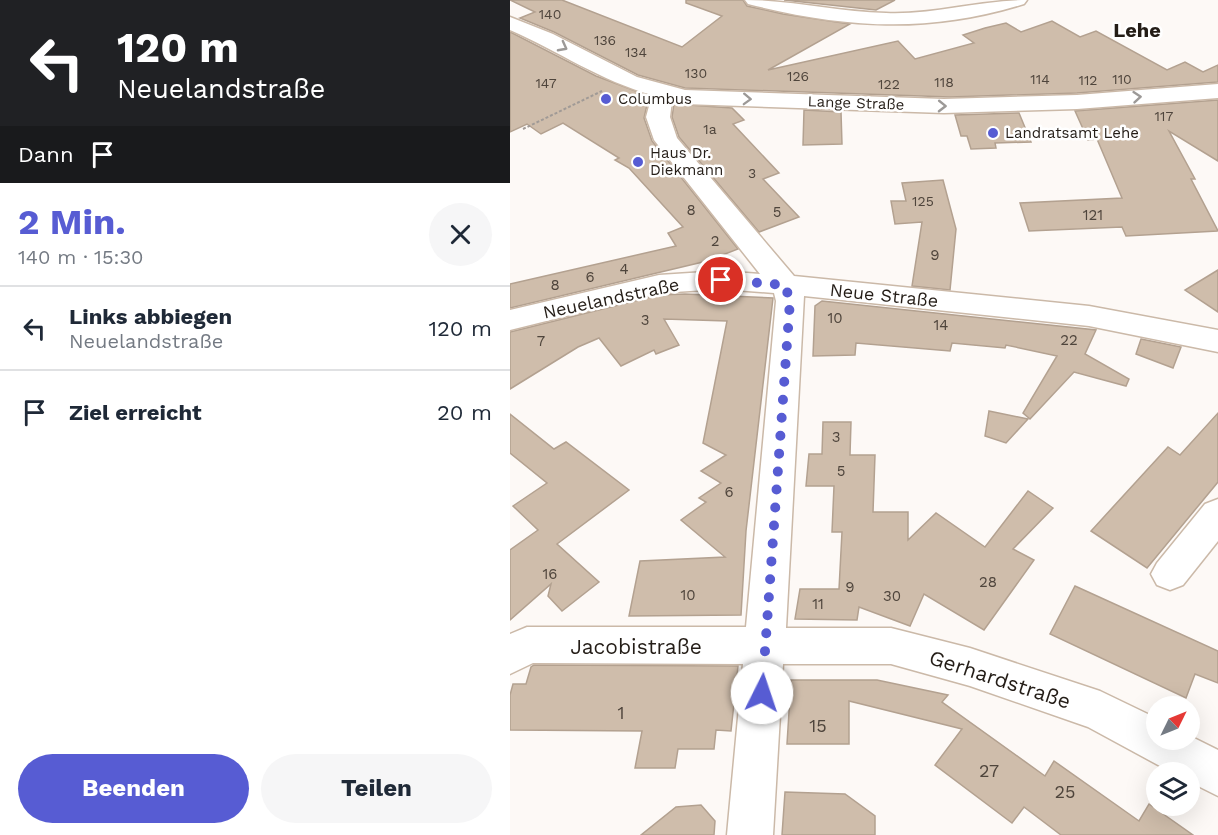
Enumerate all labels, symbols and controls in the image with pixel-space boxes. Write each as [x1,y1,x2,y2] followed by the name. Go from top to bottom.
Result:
[539,6,561,22] house number: 140
[1113,18,1161,42] district label: Lehe
[117,23,239,72] text: 120 m
[18,24,96,102] icon: left
[594,32,616,48] house number: 136
[557,40,567,51] one-way arrow
[625,44,647,60] house number: 134
[685,65,707,81] house number: 130
[787,68,809,84] house number: 126
[1030,71,1050,87] house number: 114
[1112,71,1132,87] house number: 110
[1078,72,1098,88] house number: 112
[117,73,325,105] text: Neuelandstraße
[934,74,954,90] house number: 118
[535,75,557,91] house number: 147
[878,76,900,92] house number: 122
[618,90,692,108] place label: Columbus
[1132,91,1141,104] one-way arrow
[599,92,613,106] marker: Columbus
[807,92,905,114] street label: Lange Straße
[743,93,752,106] one-way arrow
[938,100,947,112] one-way arrow
[1155,108,1174,124] house number: 117
[703,121,717,137] house number: 1a
[1005,124,1139,142] place label: Landratsamt Lehe
[986,126,1000,140] marker: Landratsamt Lehe
[86,138,119,171] icon: arrive
[18,142,74,167] text: Dann
[650,144,723,179] place label: Haus Dr. Diekmann
[631,155,645,169] marker: Haus Dr. Diekmann
[748,165,756,181] house number: 3
[912,193,934,209] house number: 125
[18,201,126,243] text: 2 Min.
[686,201,696,219] house number: 8
[429,203,492,266] button: close
[773,203,781,221] house number: 5
[1083,206,1103,224] house number: 121
[711,232,719,250] house number: 2
[18,245,144,269] text: 140 m · 15:30
[930,246,940,264] house number: 9
[695,254,746,305] pin
[619,260,629,278] house number: 4
[704,263,737,296] icon: arrive
[585,268,595,286] house number: 6
[541,273,681,323] street label: Neuelandstraße
[550,276,560,294] house number: 8
[829,279,939,311] street label: Neue Straße
[69,304,232,329] text: Links abbiegen
[827,309,843,327] house number: 10
[641,311,649,329] house number: 3
[18,312,51,345] icon: left
[428,316,492,341] text: 120 m
[933,316,949,334] house number: 14
[69,329,223,353] text: Neuelandstraße
[1060,331,1078,349] house number: 22
[537,332,545,350] house number: 7
[18,396,51,429] icon: arrive
[69,400,202,425] text: Ziel erreicht
[437,400,492,425] text: 20 m
[832,428,840,446] house number: 3
[837,462,845,480] house number: 5
[724,483,734,501] house number: 6
[543,565,557,583] house number: 16
[979,573,997,591] house number: 28
[845,578,855,596] house number: 9
[680,586,696,604] house number: 10
[883,587,901,605] house number: 30
[812,595,824,613] house number: 11
[570,634,702,659] street label: Jacobistraße
[926,644,1074,714] street label: Gerhardstraße
[730,661,794,725] position arrow
[1146,696,1200,750] north arrow
[1146,696,1200,816] map controls
[617,702,625,723] house number: 1
[809,715,827,736] house number: 15
[18,754,249,823] button: Beenden
[261,754,492,823] button: Teilen
[979,760,999,781] house number: 27
[1146,762,1200,816] button: layers
[1055,781,1075,802] house number: 25

